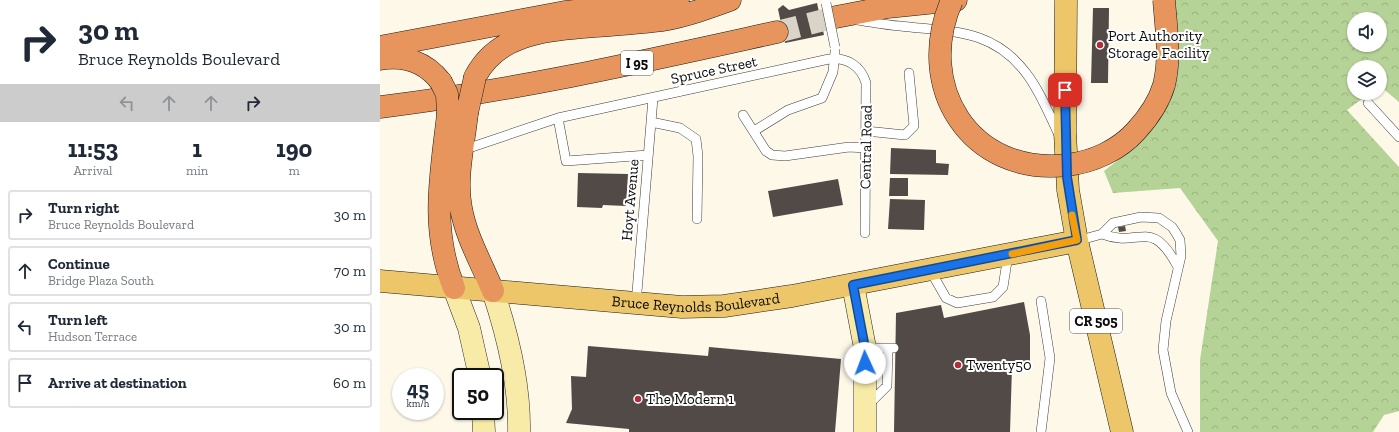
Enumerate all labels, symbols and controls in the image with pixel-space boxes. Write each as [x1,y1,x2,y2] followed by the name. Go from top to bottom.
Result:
[1347,12,1387,100] map controls
[1347,12,1387,52] button: sound
[78,14,139,47] text: 30 m
[12,16,64,68] icon: right
[1108,27,1210,62] place label: Port Authority Storage Facility
[1095,40,1105,50] marker: Port Authority Storage Facility
[78,48,280,70] text: Bruce Reynolds Boulevard
[621,51,653,75] road number: I 95
[669,52,759,88] street label: Spruce Street
[1347,60,1387,100] button: layers
[1048,73,1082,107] pin
[1054,79,1076,101] icon: arrive
[116,92,138,114] icon: left
[158,92,180,114] icon: ahead
[200,92,222,114] icon: ahead
[242,92,264,114] icon: right
[856,104,876,189] street label: Central Road
[68,134,118,163] text: 11:53
[192,134,202,163] text: 1
[276,134,312,163] text: 190
[617,158,643,242] street label: Hoyt Avenue
[73,163,113,178] text: Arrival
[186,163,208,178] text: min
[289,163,300,178] text: m
[48,199,119,217] text: Turn right
[14,204,36,226] icon: right
[334,206,366,224] text: 30 m
[48,217,194,232] text: Bruce Reynolds Boulevard
[48,255,110,273] text: Continue
[14,260,36,282] icon: ahead
[334,262,366,280] text: 70 m
[48,273,154,288] text: Bridge Plaza South
[611,289,782,316] street label: Bruce Reynolds Boulevard
[1070,309,1122,333] road number: CR 505
[48,311,108,329] text: Turn left
[14,316,36,338] icon: left
[334,318,366,336] text: 30 m
[48,329,137,344] text: Hudson Terrace
[844,342,886,384] position arrow
[966,356,1032,374] place label: Twenty50
[953,360,963,370] marker: Twenty50
[452,368,504,420] speed limit sign: 50
[14,372,36,394] icon: arrive
[48,374,187,392] text: Arrive at destination
[333,374,366,392] text: 60 m
[407,377,429,401] text: 45
[646,390,734,408] place label: The Modern 1
[633,394,643,404] marker: The Modern 1
[407,398,429,410] text: km/h

